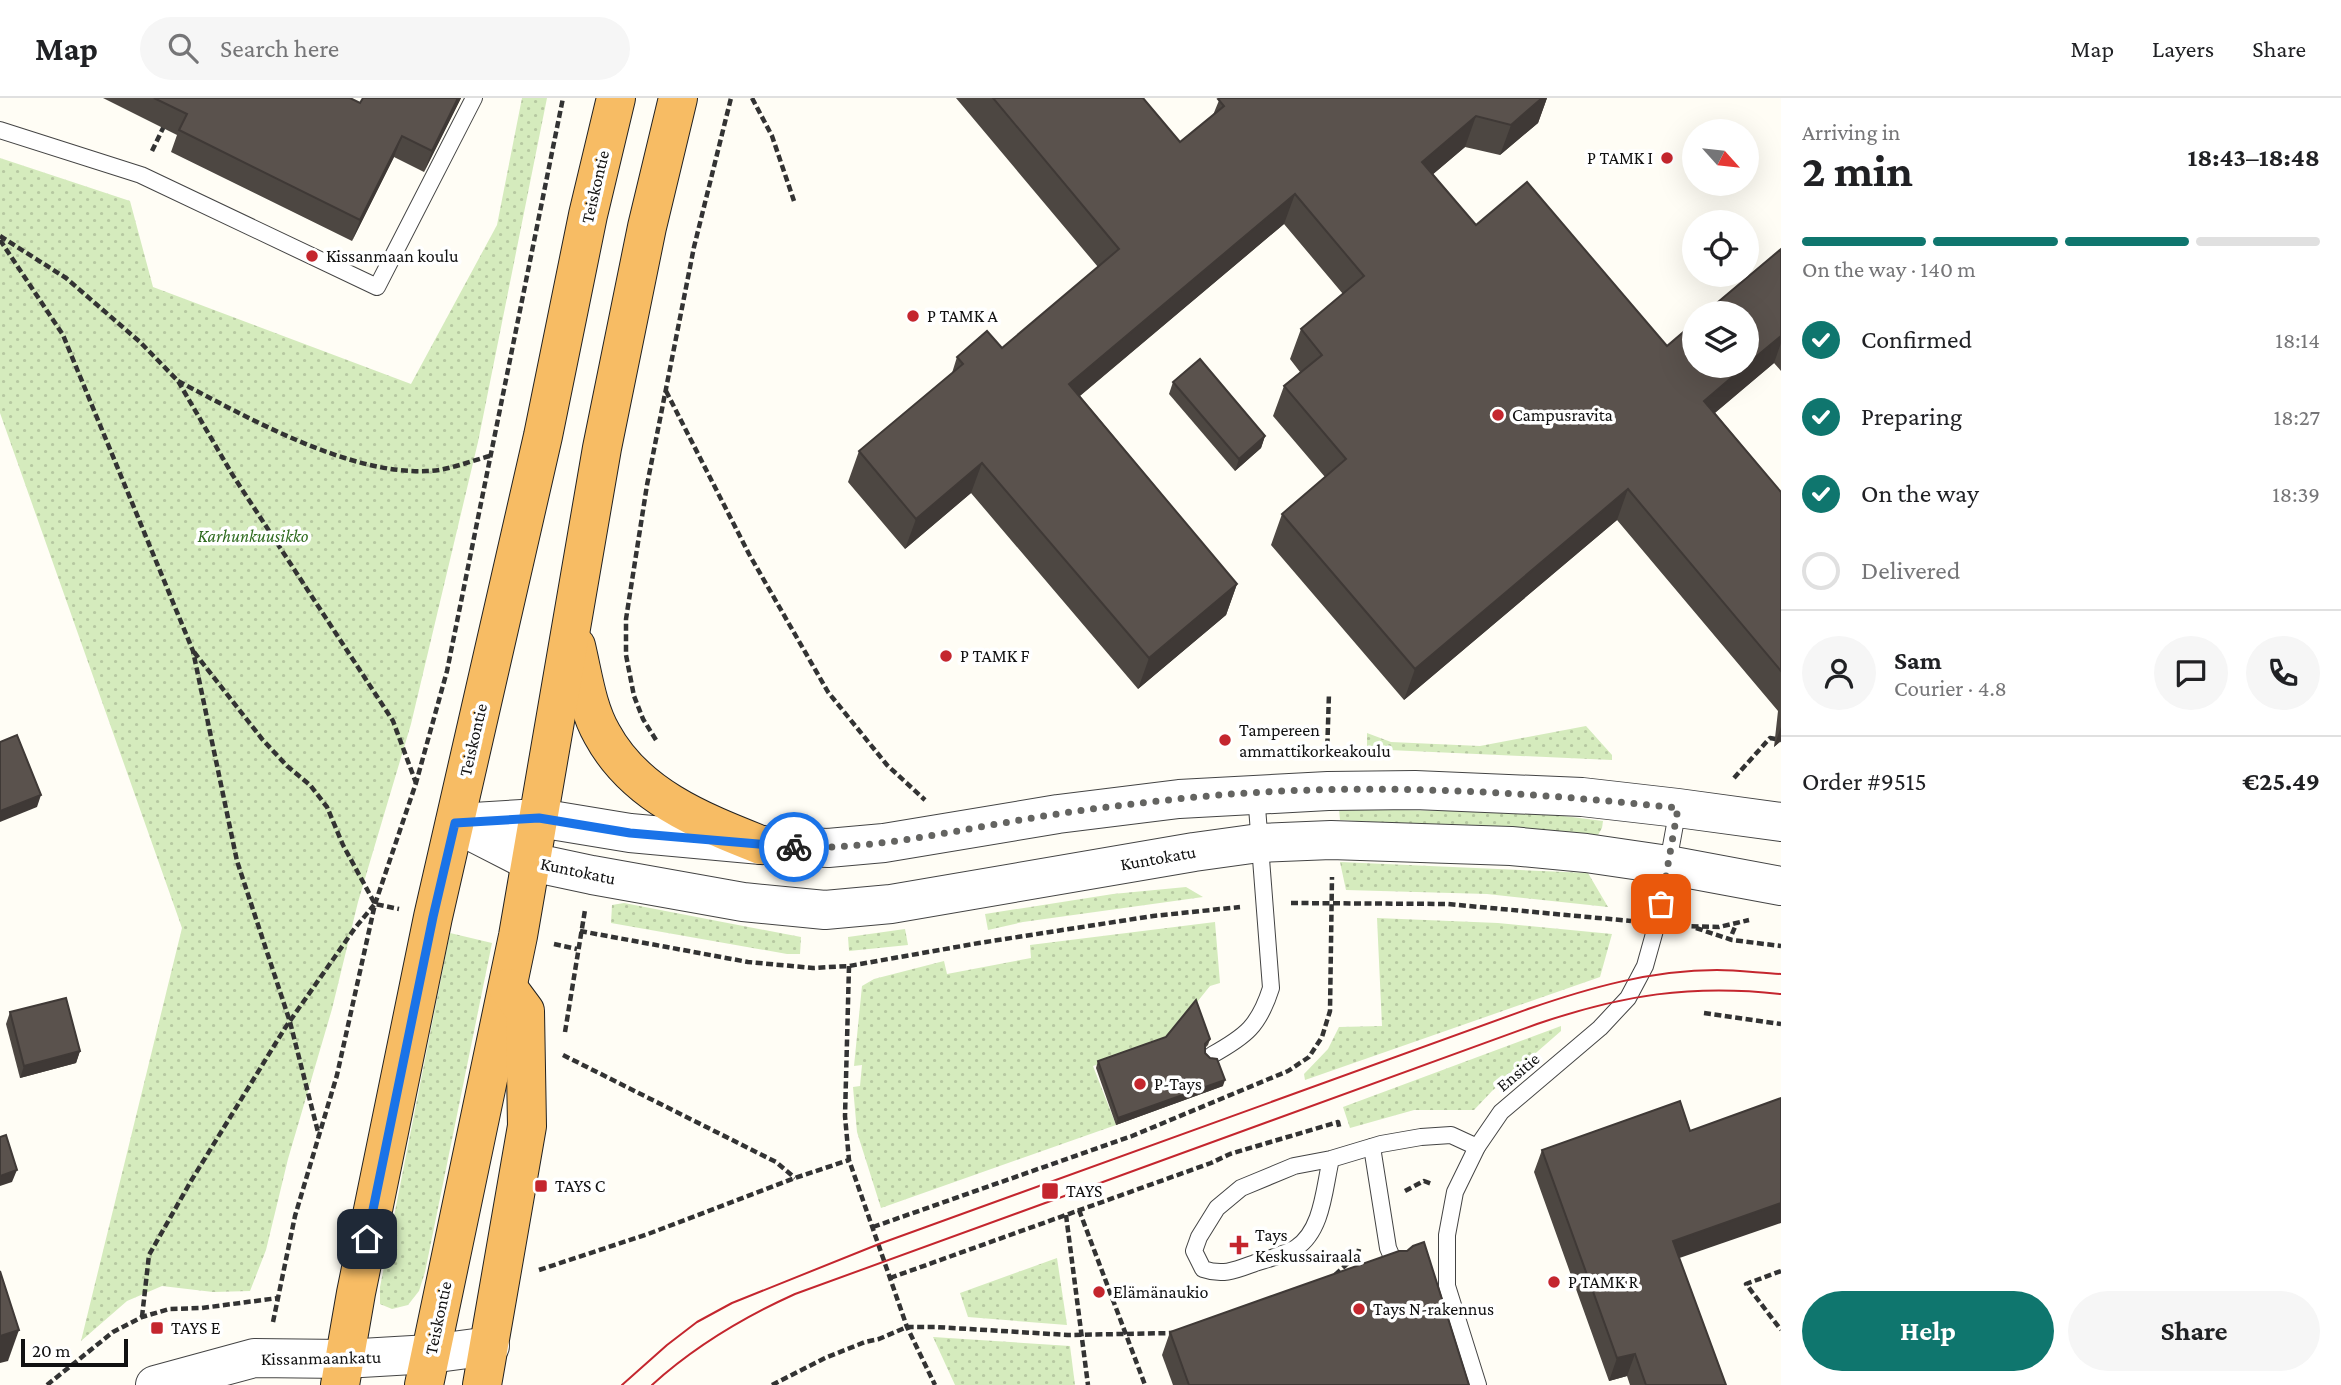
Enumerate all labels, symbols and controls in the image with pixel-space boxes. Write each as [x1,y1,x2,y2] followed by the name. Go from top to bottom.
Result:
[140,17,630,80] search box
[164,29,202,67] icon: search
[35,30,98,67] text: Map
[220,34,339,63] text: Search here
[2070,35,2114,62] text: Map
[2152,35,2214,62] text: Layers
[2252,35,2306,62] text: Share
[1682,119,1759,196] north arrow
[1682,119,1759,378] map controls
[1802,119,1900,145] text: Arriving in
[2188,143,2320,172] text: 18:43–18:48
[1802,145,1913,196] text: 2 min
[577,148,613,226] street label: Teiskontie
[1587,148,1653,168] place label: P TAMK I
[1659,150,1675,166] marker: P TAMK I
[1682,210,1759,287] button: locate
[326,246,459,266] place label: Kissanmaan koulu
[304,248,320,264] marker: Kissanmaan koulu
[1802,256,1976,282] text: On the way · 140 m
[1682,301,1759,378] button: layers
[927,306,998,326] place label: P TAMK A
[905,308,921,324] marker: P TAMK A
[1802,321,1840,359] icon: check
[1861,325,1972,354] text: Confirmed
[2275,327,2320,353] text: 18:14
[1802,398,1840,436] icon: check
[1861,402,1962,431] text: Preparing
[2274,404,2320,430] text: 18:27
[1512,405,1613,425] place label: Campusravita
[1490,407,1506,423] marker: Campusravita
[1802,475,1840,513] icon: check
[1861,479,1979,508] text: On the way
[2272,481,2320,507] text: 18:39
[197,526,309,546] park label: Karhunkuusikko
[1861,556,1960,585] text: Delivered
[1802,636,1876,710] button: person
[2154,636,2228,710] button: chat
[2246,636,2320,710] button: phone
[960,646,1029,666] place label: P TAMK F
[1894,646,1942,675] text: Sam
[938,648,954,664] marker: P TAMK F
[1894,675,2007,701] text: Courier · 4.8
[455,701,491,779] street label: Teiskontie
[1239,720,1391,761] place label: Tampereen ammattikorkeakoulu
[1217,732,1233,748] marker: Tampereen ammattikorkeakoulu
[1802,767,1927,796] text: Order #9515
[2242,767,2320,796] text: €25.49
[759,812,829,882] courier
[775,828,813,866] icon: bike
[1119,841,1198,874] street label: Kuntokatu
[539,853,618,889] street label: Kuntokatu
[1631,874,1691,934] pin
[1642,885,1680,923] icon: bag
[1492,1048,1544,1096] street label: Ensitie
[1154,1074,1202,1094] place label: P-Tays
[1132,1076,1148,1092] marker: P-Tays
[555,1176,606,1196] place label: TAYS C
[533,1178,549,1194] marker: TAYS C
[1040,1181,1060,1201] marker: TAYS
[1066,1181,1102,1201] place label: TAYS
[337,1209,397,1269] pin
[348,1220,386,1258] icon: home
[1255,1225,1361,1266] place label: Tays Keskussairaala
[1229,1235,1249,1255] marker: Tays Keskussairaala
[1568,1272,1639,1292] place label: P TAMK R
[1546,1274,1562,1290] marker: P TAMK R
[420,1279,456,1356] street label: Teiskontie
[1113,1282,1208,1302] place label: Elämänaukio
[1091,1284,1107,1300] marker: Elämänaukio
[1802,1291,2054,1371] button: Help
[2068,1291,2320,1371] button: Share
[1373,1299,1494,1319] place label: Tays N-rakennus
[1351,1301,1367,1317] marker: Tays N-rakennus
[171,1318,221,1338] place label: TAYS E
[149,1320,165,1336] marker: TAYS E
[21,1336,128,1368] scale bar
[32,1340,71,1361] text: 20 m
[261,1347,382,1369] street label: Kissanmaankatu

